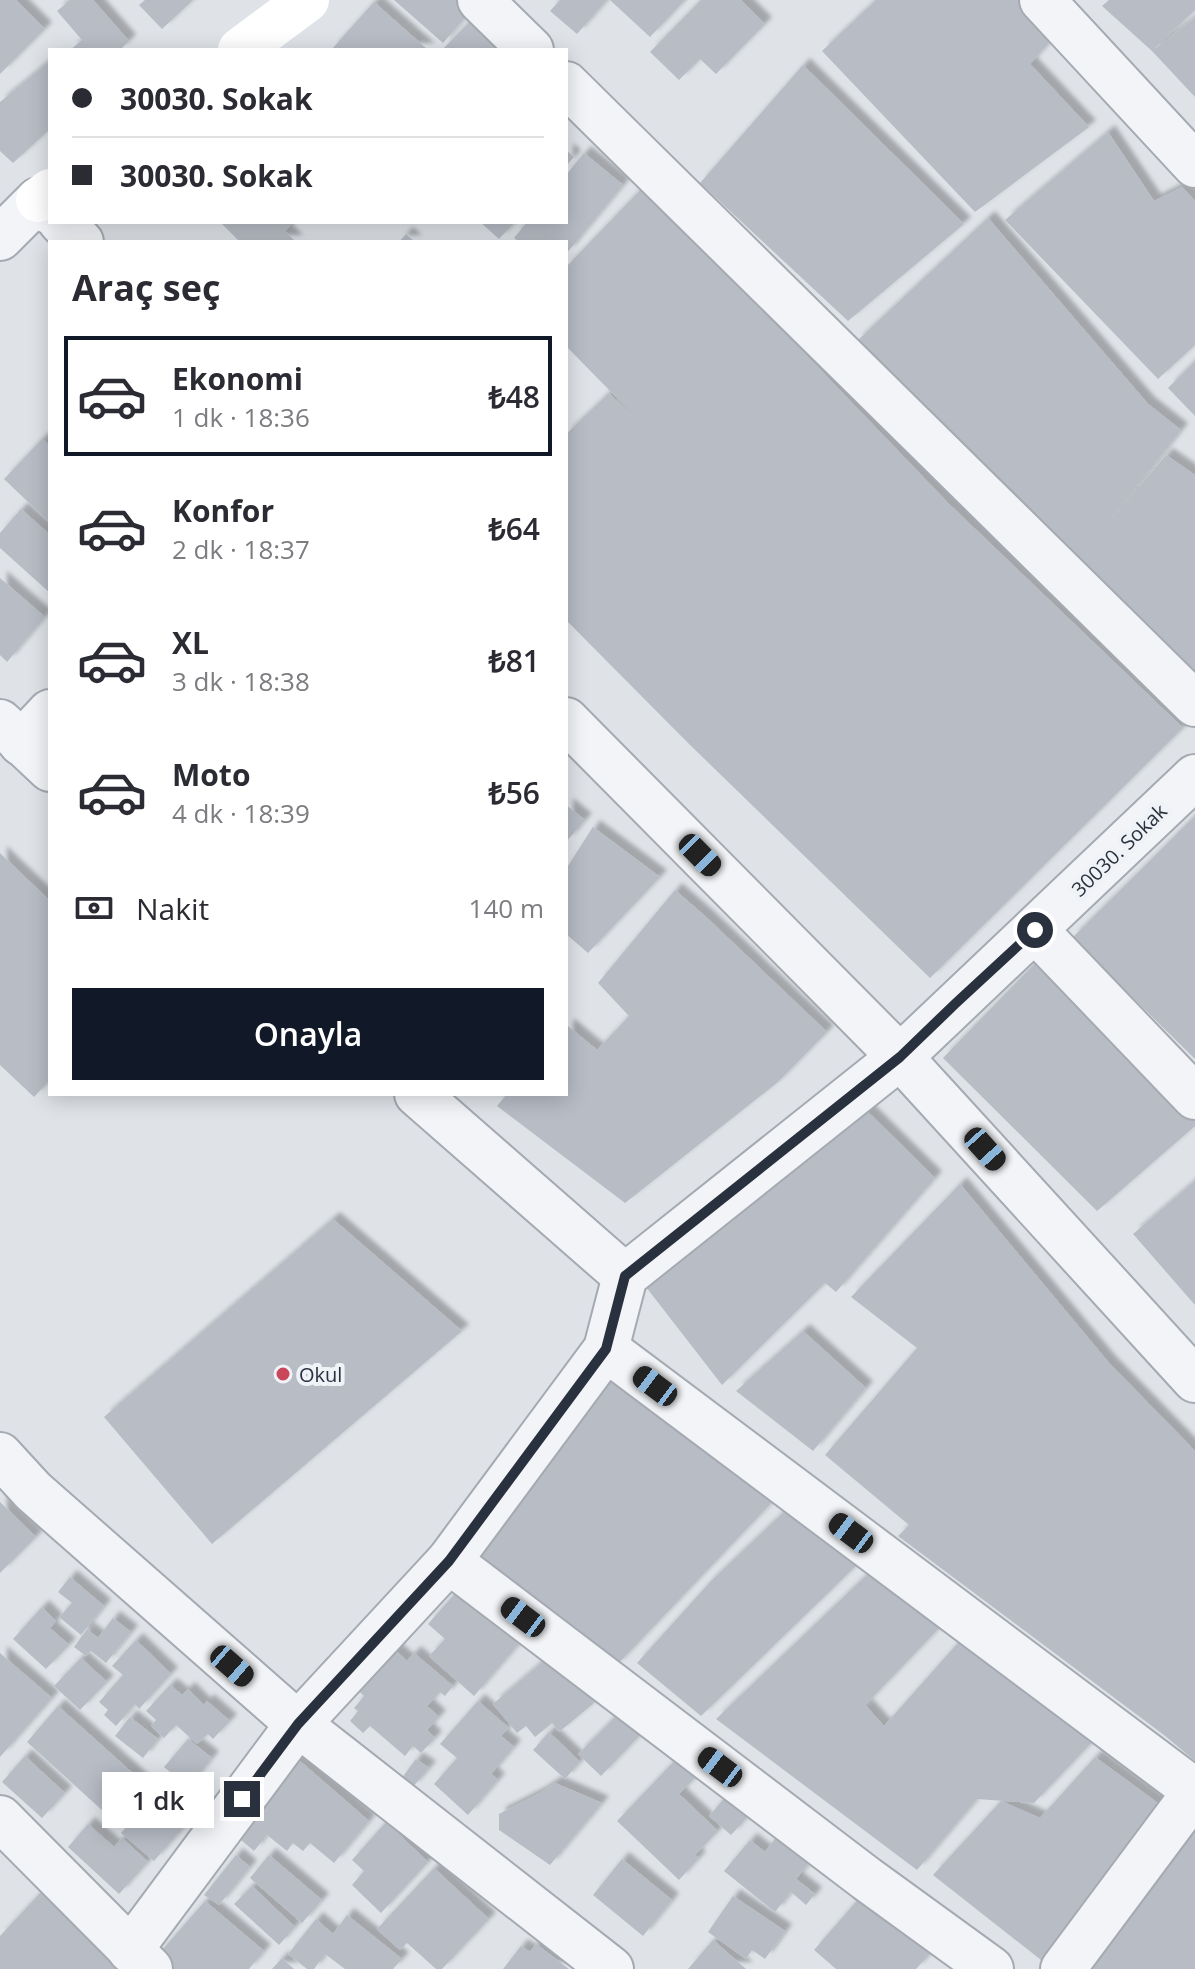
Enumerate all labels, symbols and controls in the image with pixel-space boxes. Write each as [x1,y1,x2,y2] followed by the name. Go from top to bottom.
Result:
[120,78,313,119] text: 30030. Sokak
[120,155,313,196] text: 30030. Sokak
[72,263,220,312] text: Araç seç
[172,358,303,399] text: Ekonomi
[76,360,148,432] icon: car
[489,376,540,417] text: ₺48
[172,399,310,435] text: 1 dk · 18:36
[172,490,274,531] text: Konfor
[76,492,148,564] icon: car
[489,508,540,549] text: ₺64
[172,531,310,567] text: 2 dk · 18:37
[172,622,209,663] text: XL
[76,624,148,696] icon: car
[489,640,540,681] text: ₺81
[172,663,310,699] text: 3 dk · 18:38
[172,754,250,795] text: Moto
[76,756,148,828] icon: car
[489,772,540,813] text: ₺56
[172,795,310,831] text: 4 dk · 18:39
[1065,797,1173,902] street label: 30030. Sokak
[675,830,725,880] car
[72,886,116,930] icon: cash
[136,888,209,929] text: Nakit
[469,890,544,926] text: 140 m
[1017,912,1053,948] route start
[72,988,544,1080] button: Onayla
[960,1123,1010,1175] car
[299,1361,342,1388] place label: Okul
[629,1362,681,1410] car
[274,1365,292,1383] marker: Okul
[825,1509,877,1557] car
[497,1593,549,1641] car
[206,1641,258,1691] car
[694,1743,746,1791] car
[102,1771,214,1827] callout: 1 dk
[224,1781,260,1817] route end
[132,1782,184,1818] text: 1 dk

